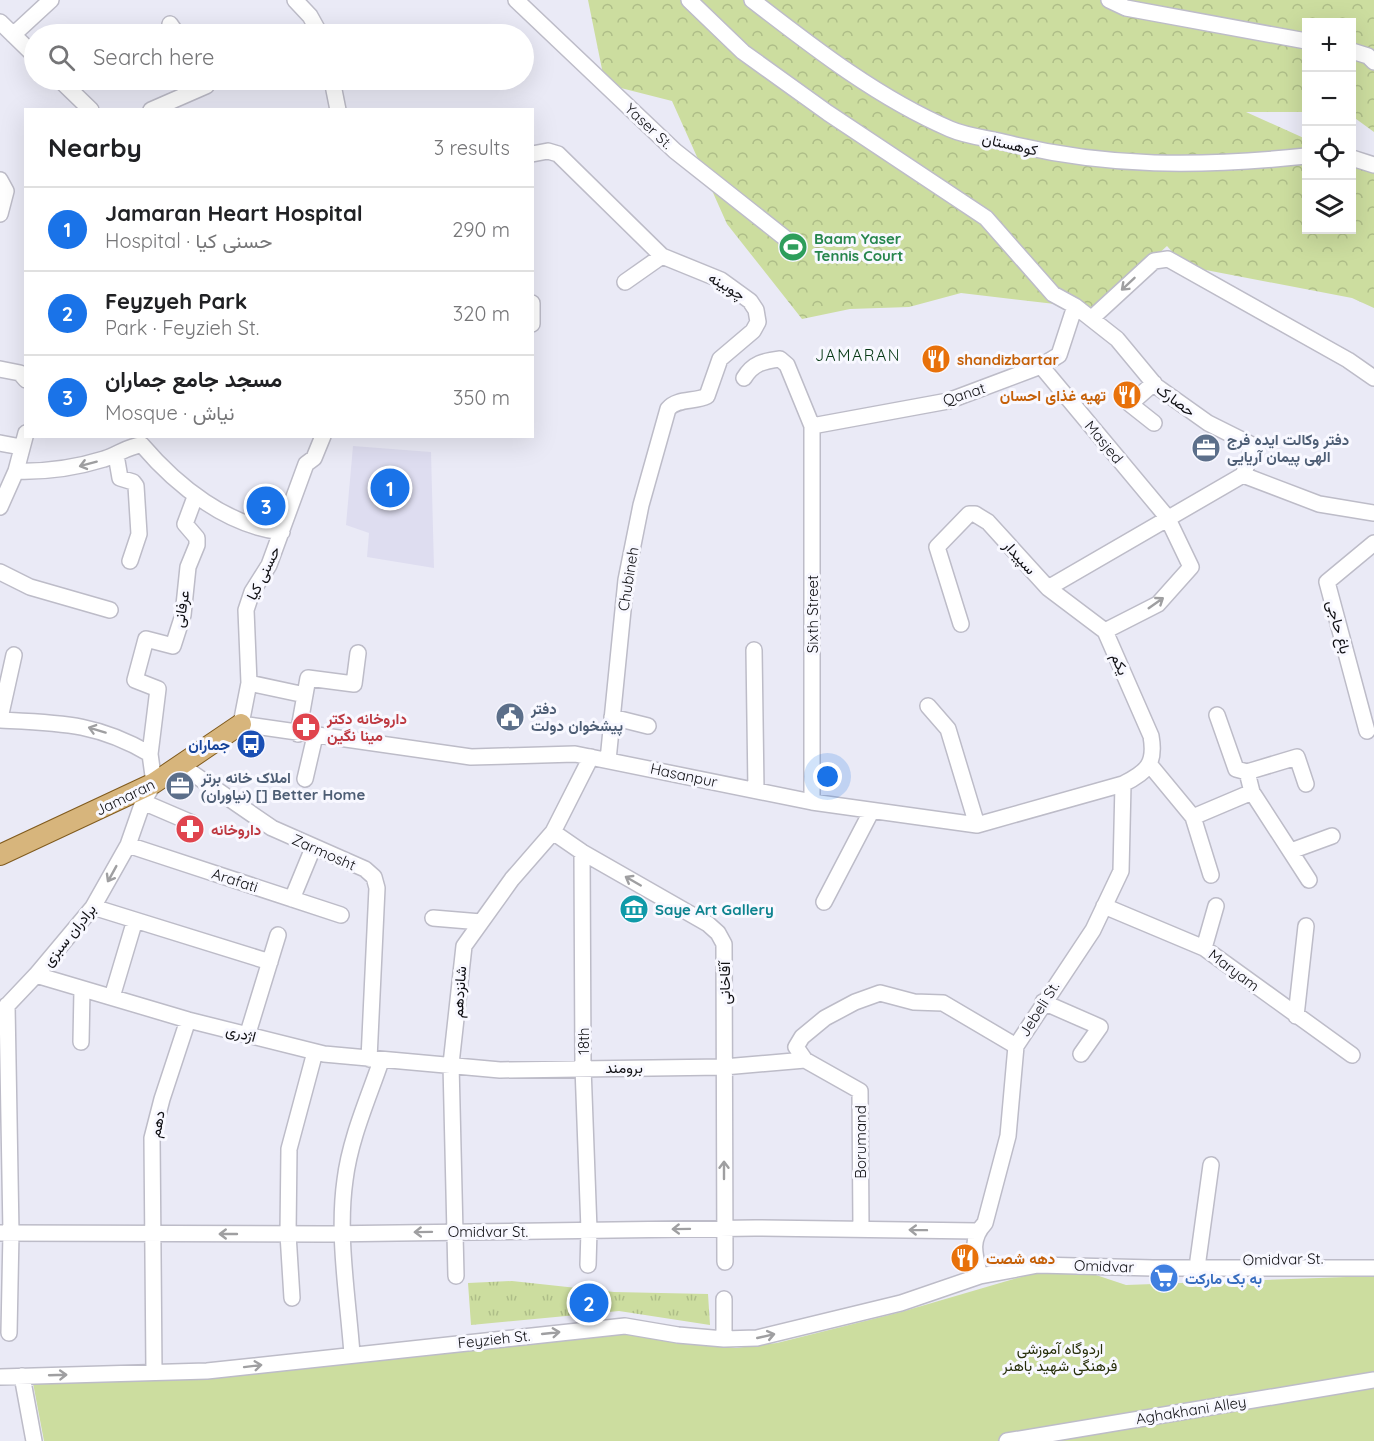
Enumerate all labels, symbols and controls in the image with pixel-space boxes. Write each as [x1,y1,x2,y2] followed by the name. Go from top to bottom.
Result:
[1302,18,1356,234] map controls
[1302,18,1356,72] button: +
[24,24,534,90] search box
[45,41,78,74] icon: search
[93,43,214,71] text: Search here
[1302,72,1356,126] button: −
[621,99,677,153] street label: Yaser St.
[1302,126,1356,180] button: locate
[980,128,1040,160] street label: کوهستان
[48,131,142,164] text: Nearby
[434,135,510,160] text: 3 results
[1302,180,1356,234] button: layers
[105,199,363,227] text: Jamaran Heart Hospital
[64,217,71,242] text: 1
[452,217,510,242] text: 290 m
[105,228,272,253] text: Hospital · حسنی کیا
[814,229,904,265] place label: Baam Yaser Tennis Court
[777,231,809,263] sports icon: Baam Yaser Tennis Court
[705,268,749,305] street label: چوبینه
[1121,277,1136,291] one-way arrow
[105,287,247,315] text: Feyzyeh Park
[62,301,73,326] text: 2
[453,301,510,326] text: 320 m
[105,315,259,340] text: Park · Feyzieh St.
[920,343,952,375] restaurant icon: shandizbartar
[815,345,901,365] district label: JAMARAN
[957,350,1060,369] place label: shandizbartar
[105,365,282,393] text: مسجد جامع جماران
[940,378,988,410] street label: Qanat
[1111,379,1143,411] restaurant icon: تهیه غذای احسان
[1153,379,1199,421] street label: حصارک
[62,385,73,410] text: 3
[453,385,510,410] text: 350 m
[1000,386,1106,405] place label: تهیه غذای احسان
[105,400,234,425] text: Mosque · نیاش
[1081,417,1127,467] street label: Masjed
[1227,430,1349,467] place label: دفتر وکالت ایده فرج الهی پیمان آریایی
[1190,432,1222,464] office icon: دفتر وکالت ایده فرج الهی پیمان آریایی
[79,459,98,470] one-way arrow
[370,466,410,510] pin: 1
[246,484,286,528] pin: 3
[998,535,1040,579] street label: سپیدار
[242,543,285,603] street label: حسنی کیا
[614,545,642,613] street label: Chubineh
[803,575,822,653] street label: Sixth Street
[169,589,194,629] street label: عرفانی
[1148,597,1164,609] one-way arrow
[1321,598,1355,656] street label: باغ حاجی
[1106,650,1133,678] street label: یکم
[530,699,623,736] place label: دفتر پیشخوان دولت
[494,701,526,733] public building icon: دفتر پیشخوان دولت
[326,709,407,745] place label: داروخانه دکتر مینا نگین
[290,711,322,743] pharmacy icon: داروخانه دکتر مینا نگین
[88,724,107,735] one-way arrow
[235,728,267,760] bus stop icon: جماران
[188,735,230,754] place label: جماران
[649,759,720,791] street label: Hasanpur
[813,762,842,791] your location
[200,768,365,804] place label: املاک خانه برتر (نیاوران) [] Better Home
[164,770,196,802] office icon: املاک خانه برتر (نیاوران) [] Better Home
[92,774,158,820] street label: Jamaran
[174,813,206,845] pharmacy icon: داروخانه
[211,820,261,839] place label: داروخانه
[289,830,359,874] street label: Zarmosht
[106,864,117,882] one-way arrow
[210,864,260,896] street label: Arafati
[625,875,642,887] one-way arrow
[618,893,650,925] museum icon: Saye Art Gallery
[38,900,101,971] street label: برادران سبزی
[655,900,774,919] place label: Saye Art Gallery
[1205,945,1263,995] street label: Maryam
[715,960,735,1004] street label: آقاخانی
[448,965,471,1019] street label: شانزدهم
[1015,978,1063,1040] street label: Jebeli St.
[224,1020,258,1047] street label: اژدری
[574,1027,593,1055] street label: 18th
[605,1058,643,1077] street label: برومند
[851,1105,870,1179] street label: Borumand
[145,1109,170,1139] street label: دهم
[718,1160,730,1180] one-way arrow
[448,1222,528,1241] street label: Omidvar St.
[672,1223,692,1235] one-way arrow
[909,1224,929,1236] one-way arrow
[414,1226,434,1237] one-way arrow
[219,1228,239,1240] one-way arrow
[949,1242,981,1274] restaurant icon: دهه شصت
[986,1249,1055,1268] place label: دهه شصت
[1243,1249,1323,1269] street label: Omidvar St.
[1074,1255,1135,1277] street label: Omidvar
[1148,1262,1180,1294] supermarket icon: به بک مارکت
[1185,1269,1262,1288] place label: به بک مارکت
[570,1280,608,1326] pin: 2
[457,1326,531,1352] street label: Feyzieh St.
[541,1327,561,1338] one-way arrow
[755,1330,775,1341] one-way arrow
[1002,1339,1118,1376] park label: اردوگاه آموزشی فرهنگی شهید باهنر
[243,1360,263,1371] one-way arrow
[48,1369,68,1381] one-way arrow
[1134,1392,1248,1428] street label: Aghakhani Alley

